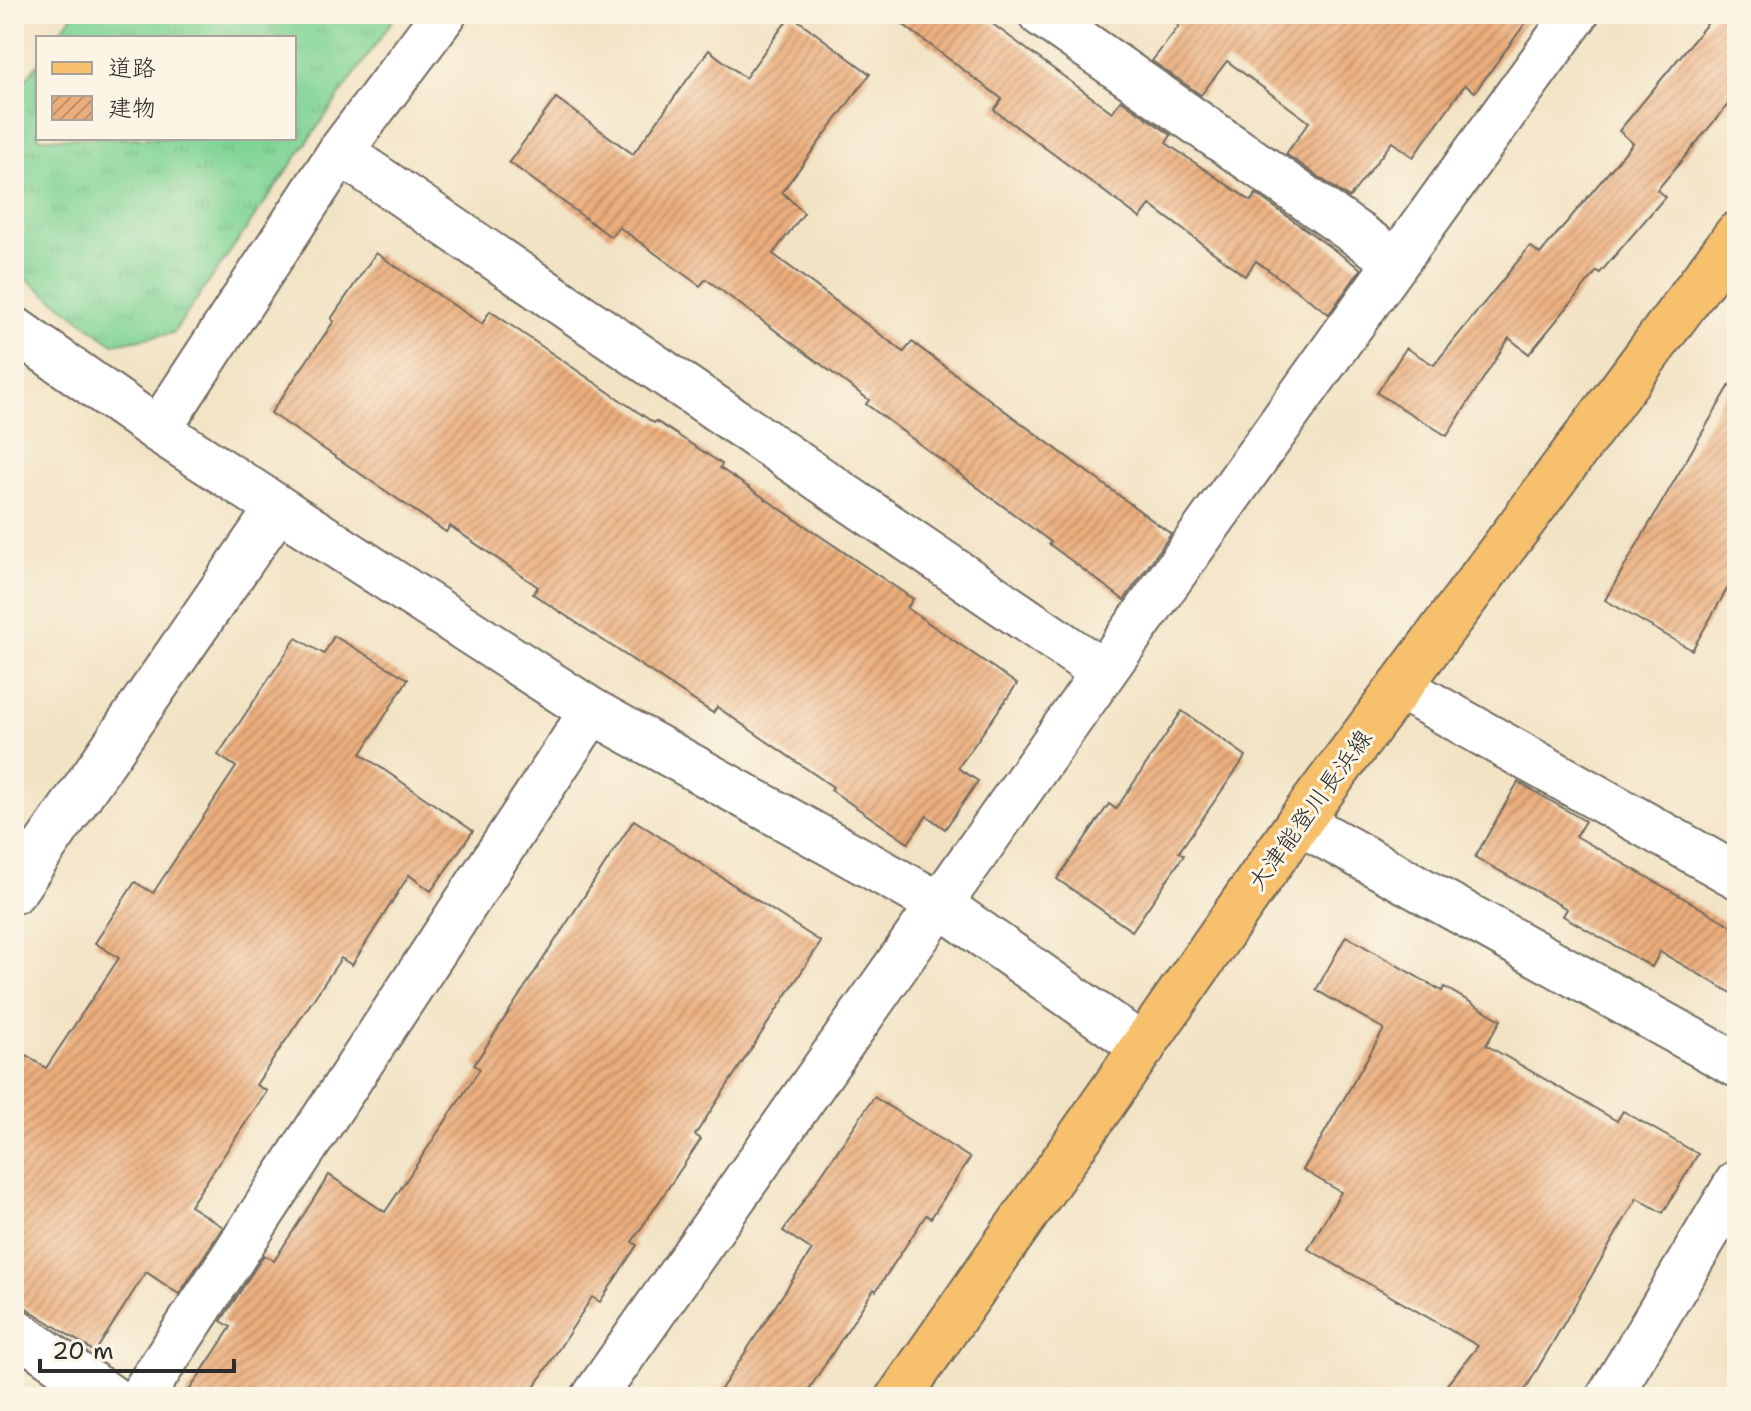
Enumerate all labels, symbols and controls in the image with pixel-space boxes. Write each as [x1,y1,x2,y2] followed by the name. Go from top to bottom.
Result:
[36,36,296,140] legend
[108,52,156,84] text: 道路
[108,92,156,124] text: 建物
[1241,723,1379,897] street label: 大津能登川長浜線
[40,1323,234,1373] scale bar
[52,1335,114,1367] text: 20 m

